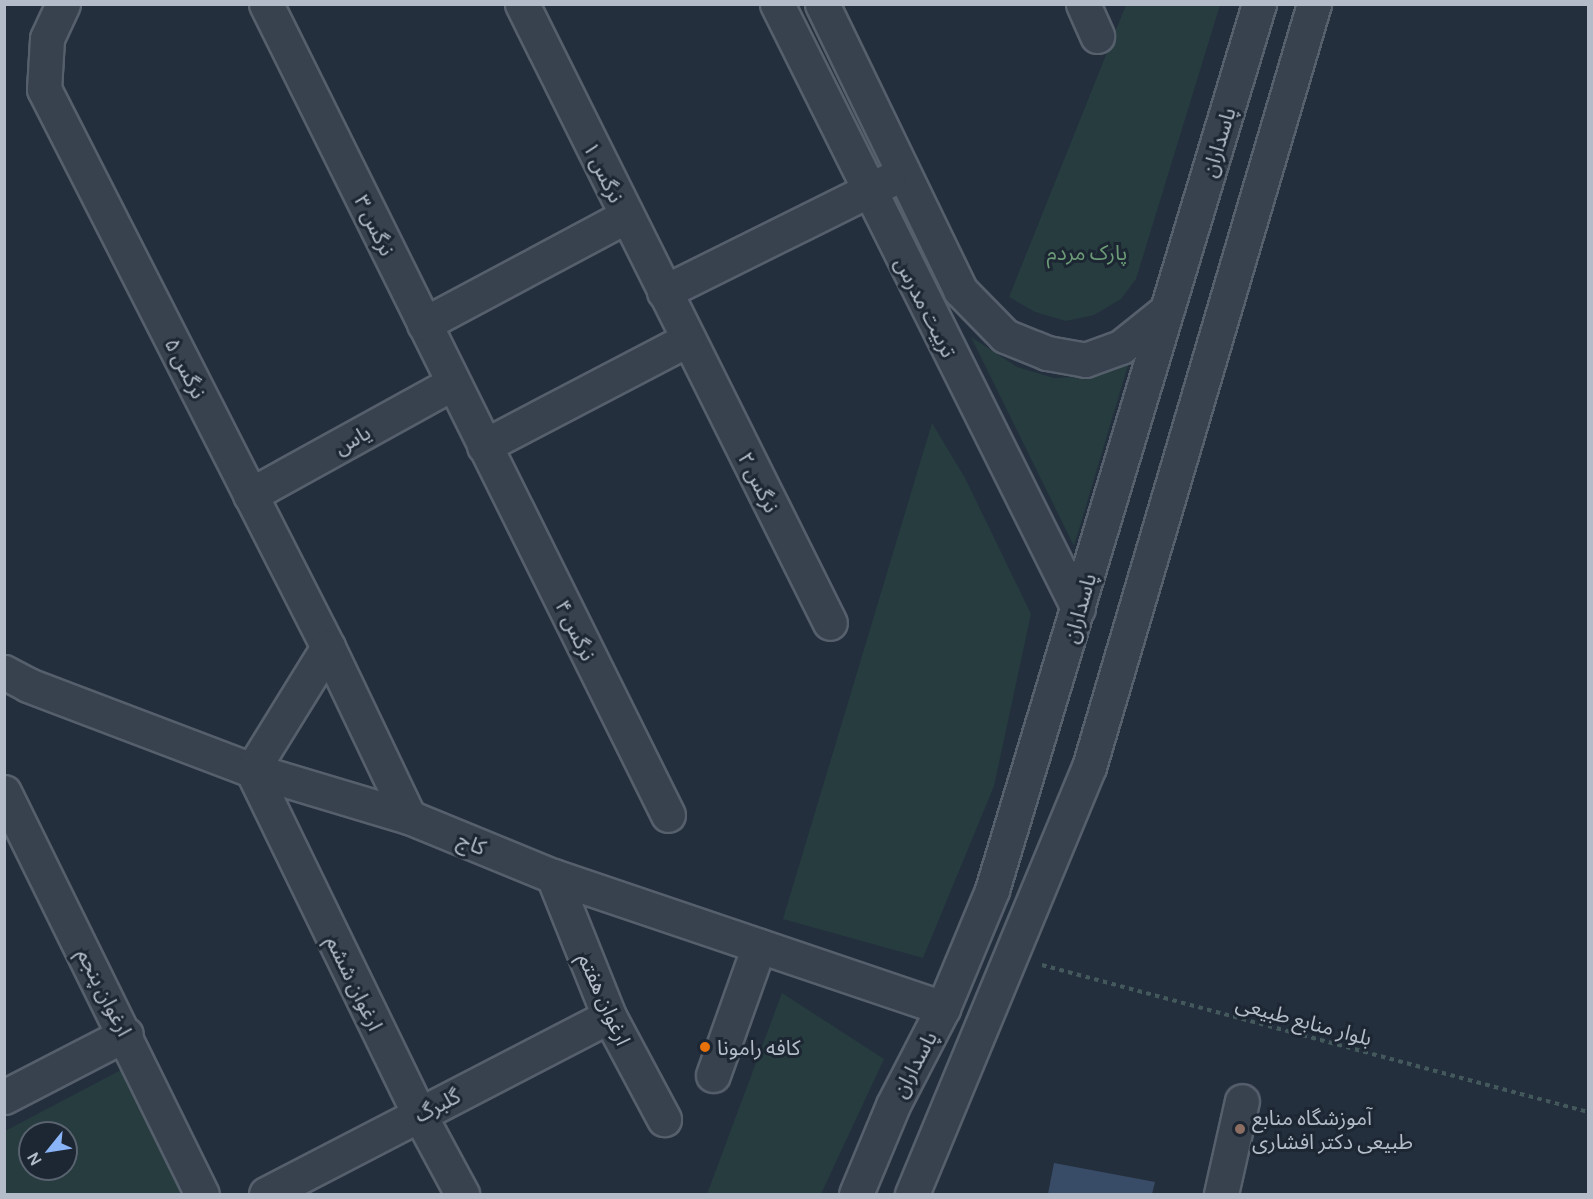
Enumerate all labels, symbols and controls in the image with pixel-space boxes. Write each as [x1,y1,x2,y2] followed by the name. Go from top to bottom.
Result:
[1195,104,1241,180] street label: پاسداران
[579,137,629,207] street label: نرگس ۱
[350,190,400,260] street label: نرگس ۳
[1047,239,1127,265] park label: پارک مردم
[890,253,962,361] street label: تربیت مدرس
[160,333,212,403] street label: ۵ نرگس
[329,419,375,459] street label: یاس
[733,447,785,517] street label: نرگس ۲
[1057,570,1101,646] street label: پاسداران
[551,595,601,665] street label: نرگس ۴
[454,826,490,860] street label: کاج
[321,931,389,1035] street label: ارغوان ششم
[72,944,138,1040] street label: ارغوان پنجم
[573,949,637,1049] street label: ارغوان هفتم
[1233,990,1375,1050] street label: بلوار منابع طبیعی
[886,1026,942,1102] street label: پاسداران
[717,1034,800,1060] place label: کافه رامونا
[698,1040,712,1054] marker: کافه رامونا
[410,1083,464,1127] street label: گلبرگ
[1252,1104,1413,1154] place label: آموزشگاه منابع طبیعی دکتر افشاری
[18,1121,78,1181] north arrow
[1233,1122,1247,1136] marker: آموزشگاه منابع طبیعی دکتر افشاری
[22,1149,47,1169] text: N

